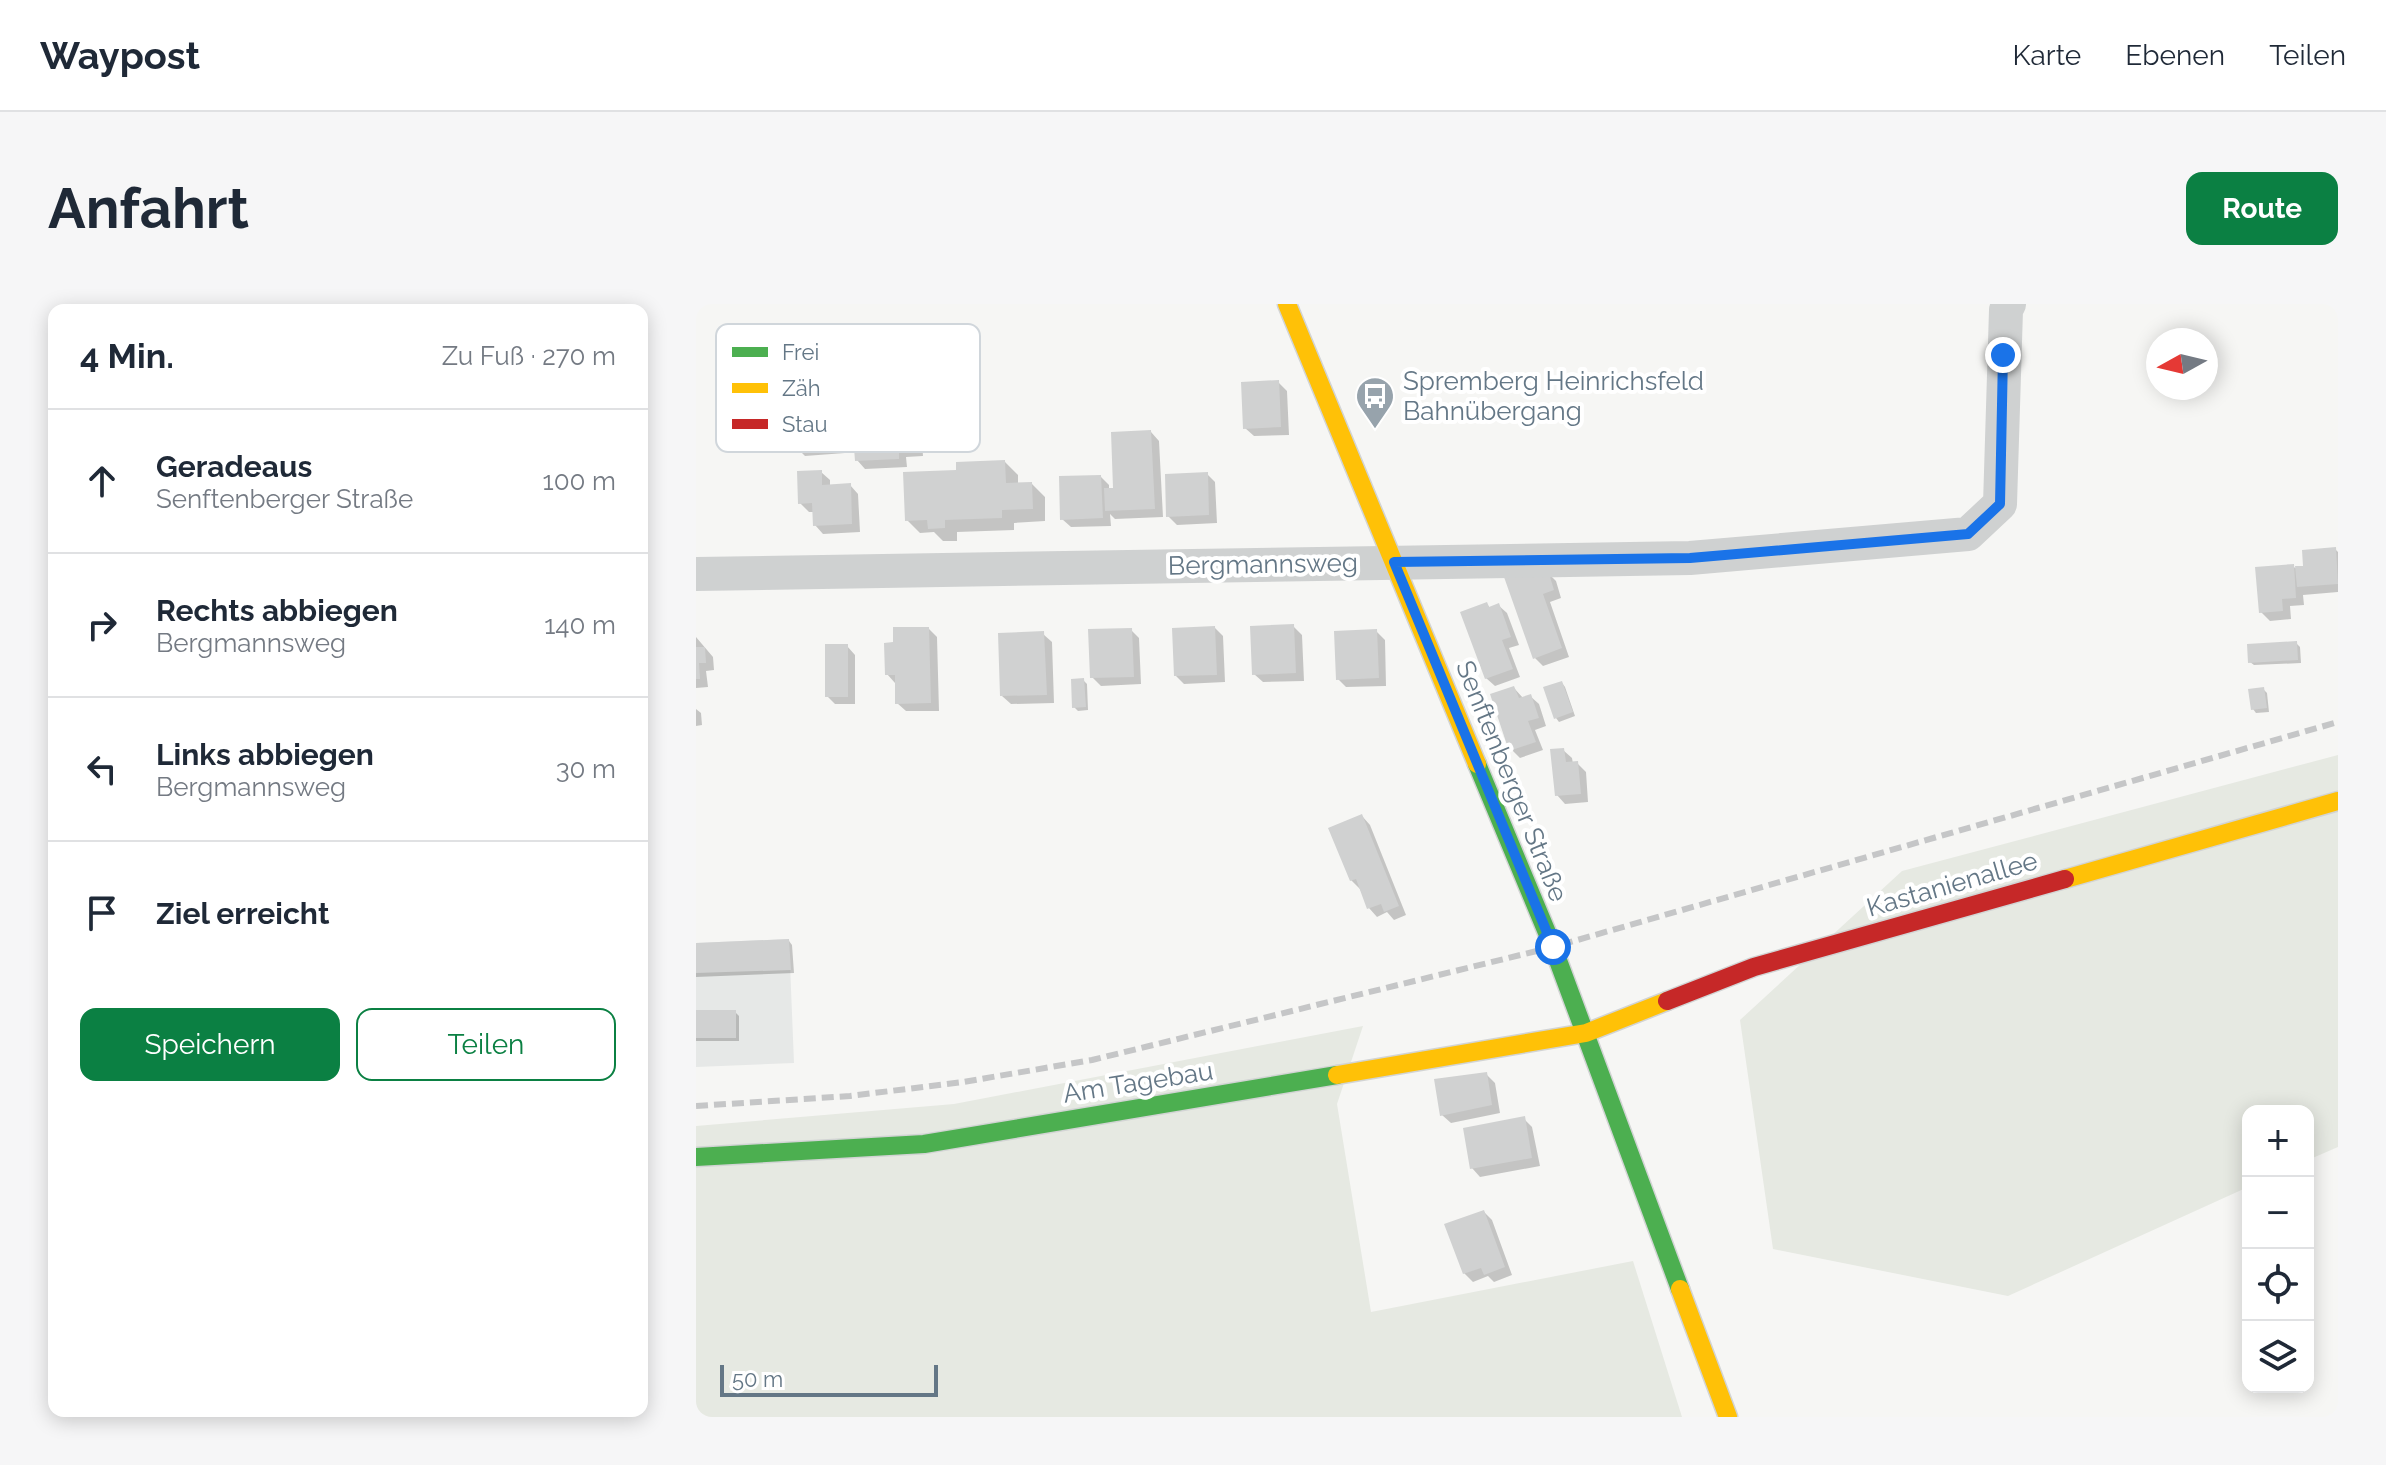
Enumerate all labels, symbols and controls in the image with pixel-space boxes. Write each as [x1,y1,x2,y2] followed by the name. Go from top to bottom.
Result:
[40,33,200,78] text: Waypost
[2013,39,2081,72] text: Karte
[2125,39,2225,72] text: Ebenen
[2269,39,2346,72] text: Teilen
[2186,172,2338,245] button: Route
[48,175,249,241] text: Anfahrt
[716,324,980,452] legend
[2146,328,2218,400] north arrow
[80,336,174,376] text: 4 Min.
[1985,337,2021,373] route end
[782,339,819,365] text: Frei
[442,341,616,371] text: Zu Fuß · 270 m
[1403,366,1704,426] place label: Spremberg Heinrichsfeld Bahnübergang
[782,375,821,401] text: Zäh
[1354,375,1396,430] bus stop icon: Spremberg Heinrichsfeld Bahnübergang
[782,411,828,437] text: Stau
[156,449,312,484] text: Geradeaus
[80,459,124,503] icon: ahead
[543,466,616,496] text: 100 m
[156,484,413,514] text: Senftenberger Straße
[1168,547,1358,581] street label: Bergmannsweg
[156,593,398,628] text: Rechts abbiegen
[80,603,124,647] icon: right
[544,610,616,640] text: 140 m
[156,628,346,658] text: Bergmannsweg
[1450,656,1574,906] street label: Senftenberger Straße
[156,737,374,772] text: Links abbiegen
[80,747,124,791] icon: left
[556,754,616,784] text: 30 m
[156,772,346,802] text: Bergmannsweg
[1863,845,2041,923] street label: Kastanienallee
[80,891,124,935] icon: arrive
[156,896,329,931] text: Ziel erreicht
[1535,929,1571,965] route start
[80,1008,340,1081] button: Speichern
[356,1008,616,1081] button: Teilen
[1061,1055,1215,1109] street label: Am Tagebau
[2242,1105,2314,1393] map controls
[2242,1105,2314,1177] button: +
[2242,1177,2314,1249] button: −
[2242,1249,2314,1321] button: locate
[2242,1321,2314,1393] button: layers
[720,1361,938,1397] scale bar
[732,1366,783,1392] text: 50 m

